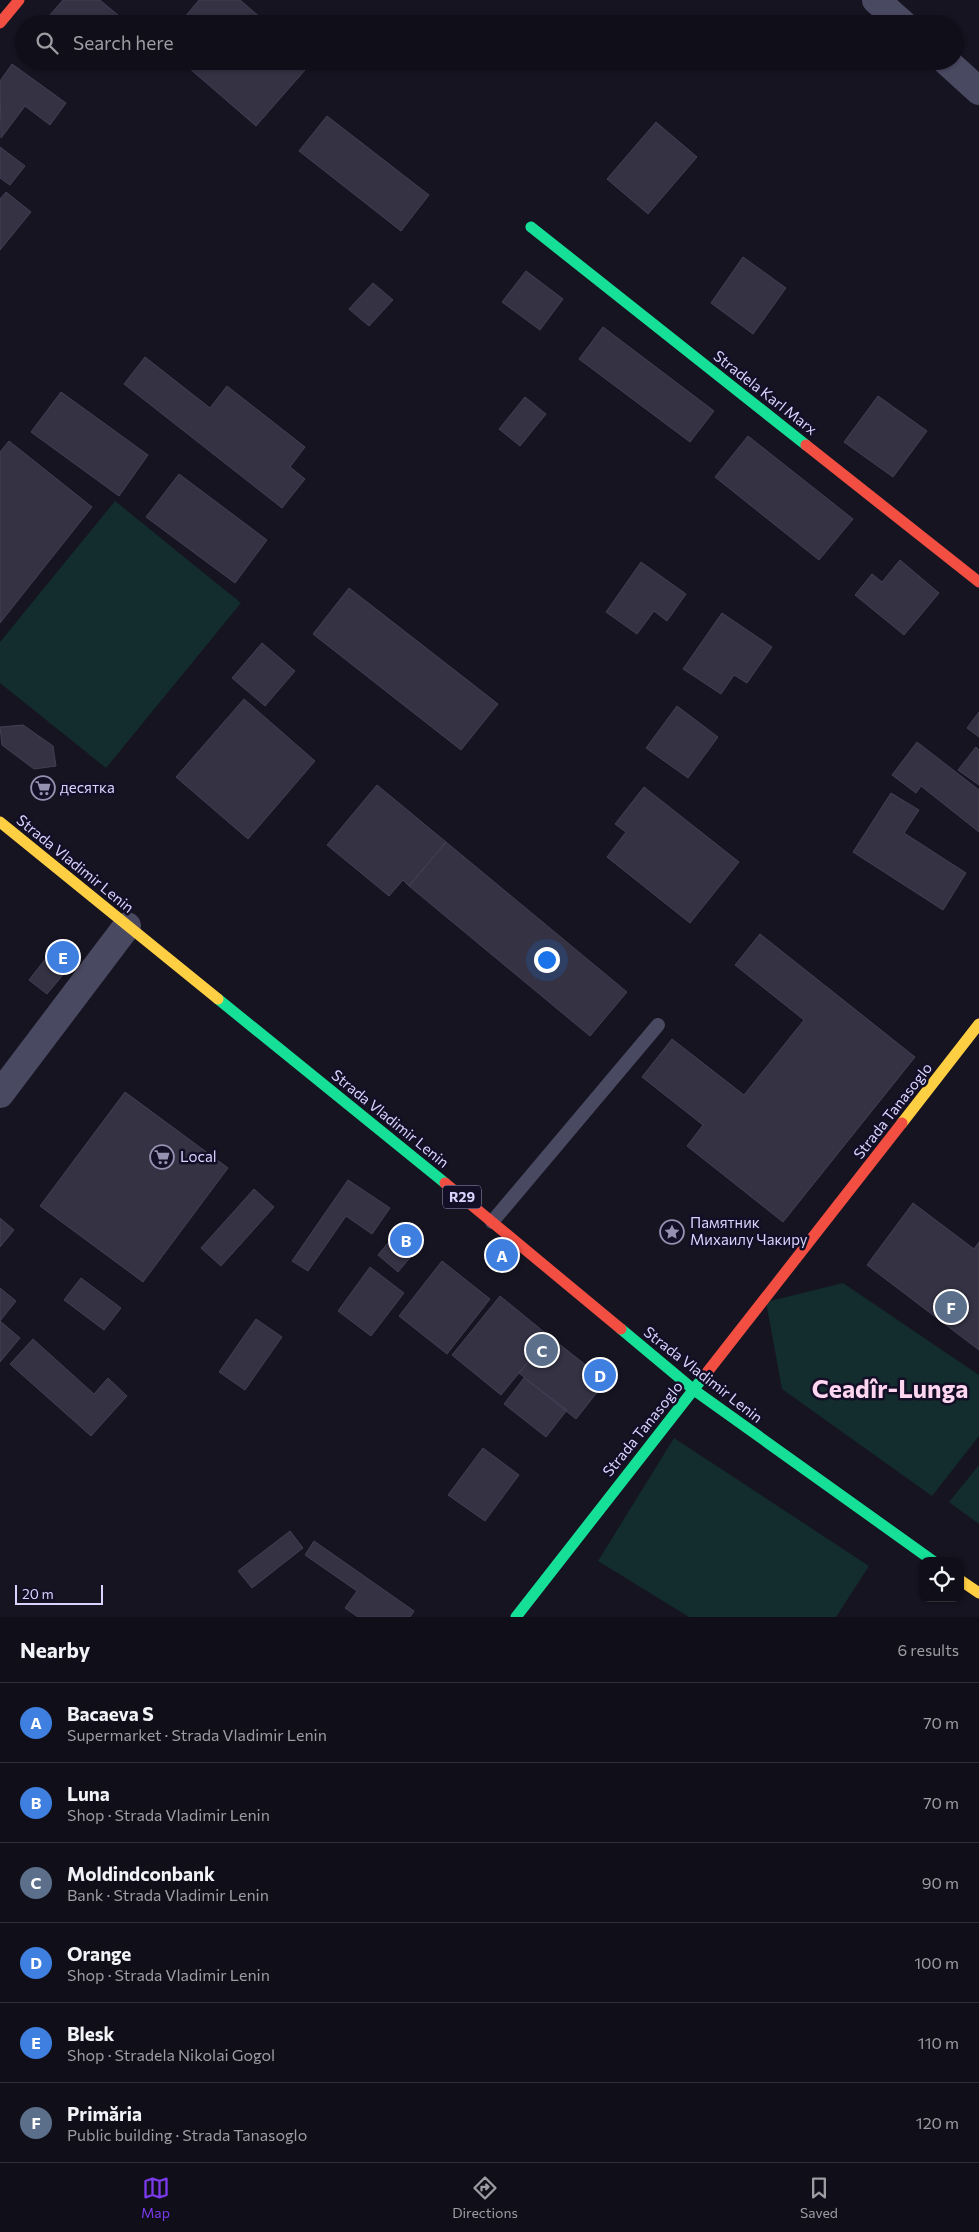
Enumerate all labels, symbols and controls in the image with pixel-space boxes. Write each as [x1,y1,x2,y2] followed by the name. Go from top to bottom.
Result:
[15,15,964,70] search box
[33,29,61,57] icon: search
[73,31,173,54] text: Search here
[710,346,821,438] street label: Stradela Karl Marx
[30,775,56,801] supermarket icon: десятка
[60,778,115,796] place label: десятка
[13,810,138,916] street label: Strada Vladimir Lenin
[47,938,79,976] pin: E
[534,947,560,973] your location
[849,1059,935,1162] street label: Strada Tanasoglo
[328,1065,453,1171] street label: Strada Vladimir Lenin
[149,1144,175,1170] supermarket icon: Local
[180,1147,217,1165] place label: Local
[443,1186,481,1208] road number: R29
[690,1213,808,1248] place label: Памятник Михаилу Чакиру
[659,1219,685,1245] place icon: Памятник Михаилу Чакиру
[390,1221,422,1259] pin: B
[486,1236,518,1274] pin: A
[935,1288,967,1326] pin: F
[641,1322,767,1426] street label: Strada Vladimir Lenin
[526,1331,558,1369] pin: C
[584,1356,616,1394] pin: D
[812,1373,968,1403] district label: Ceadîr-Lunga
[598,1377,686,1480] street label: Strada Tanasoglo
[919,1557,964,1602] map controls
[919,1557,964,1602] button: locate
[15,1582,102,1605] scale bar
[22,1585,54,1602] text: 20 m
[20,1637,90,1662] text: Nearby
[898,1640,959,1659] text: 6 results
[67,1702,154,1725] text: Bacaeva S
[30,1713,42,1732] text: A
[923,1713,959,1732] text: 70 m
[67,1725,327,1744] text: Supermarket · Strada Vladimir Lenin
[67,1782,110,1805] text: Luna
[31,1793,41,1812] text: B
[923,1793,959,1812] text: 70 m
[67,1805,270,1824] text: Shop · Strada Vladimir Lenin
[67,1862,215,1885] text: Moldindconbank
[31,1873,41,1892] text: C
[922,1873,959,1892] text: 90 m
[67,1885,269,1904] text: Bank · Strada Vladimir Lenin
[67,1942,131,1965] text: Orange
[30,1953,42,1972] text: D
[914,1953,959,1972] text: 100 m
[67,1965,270,1984] text: Shop · Strada Vladimir Lenin
[67,2022,115,2045] text: Blesk
[31,2033,41,2052] text: E
[918,2033,959,2052] text: 110 m
[67,2045,275,2064] text: Shop · Stradela Nikolai Gogol
[67,2102,142,2125] text: Primăria
[31,2113,41,2132] text: F
[916,2113,959,2132] text: 120 m
[67,2125,307,2144] text: Public building · Strada Tanasoglo
[141,2174,170,2221] tab: Map
[452,2174,518,2221] tab: Directions
[800,2174,838,2221] tab: Saved

